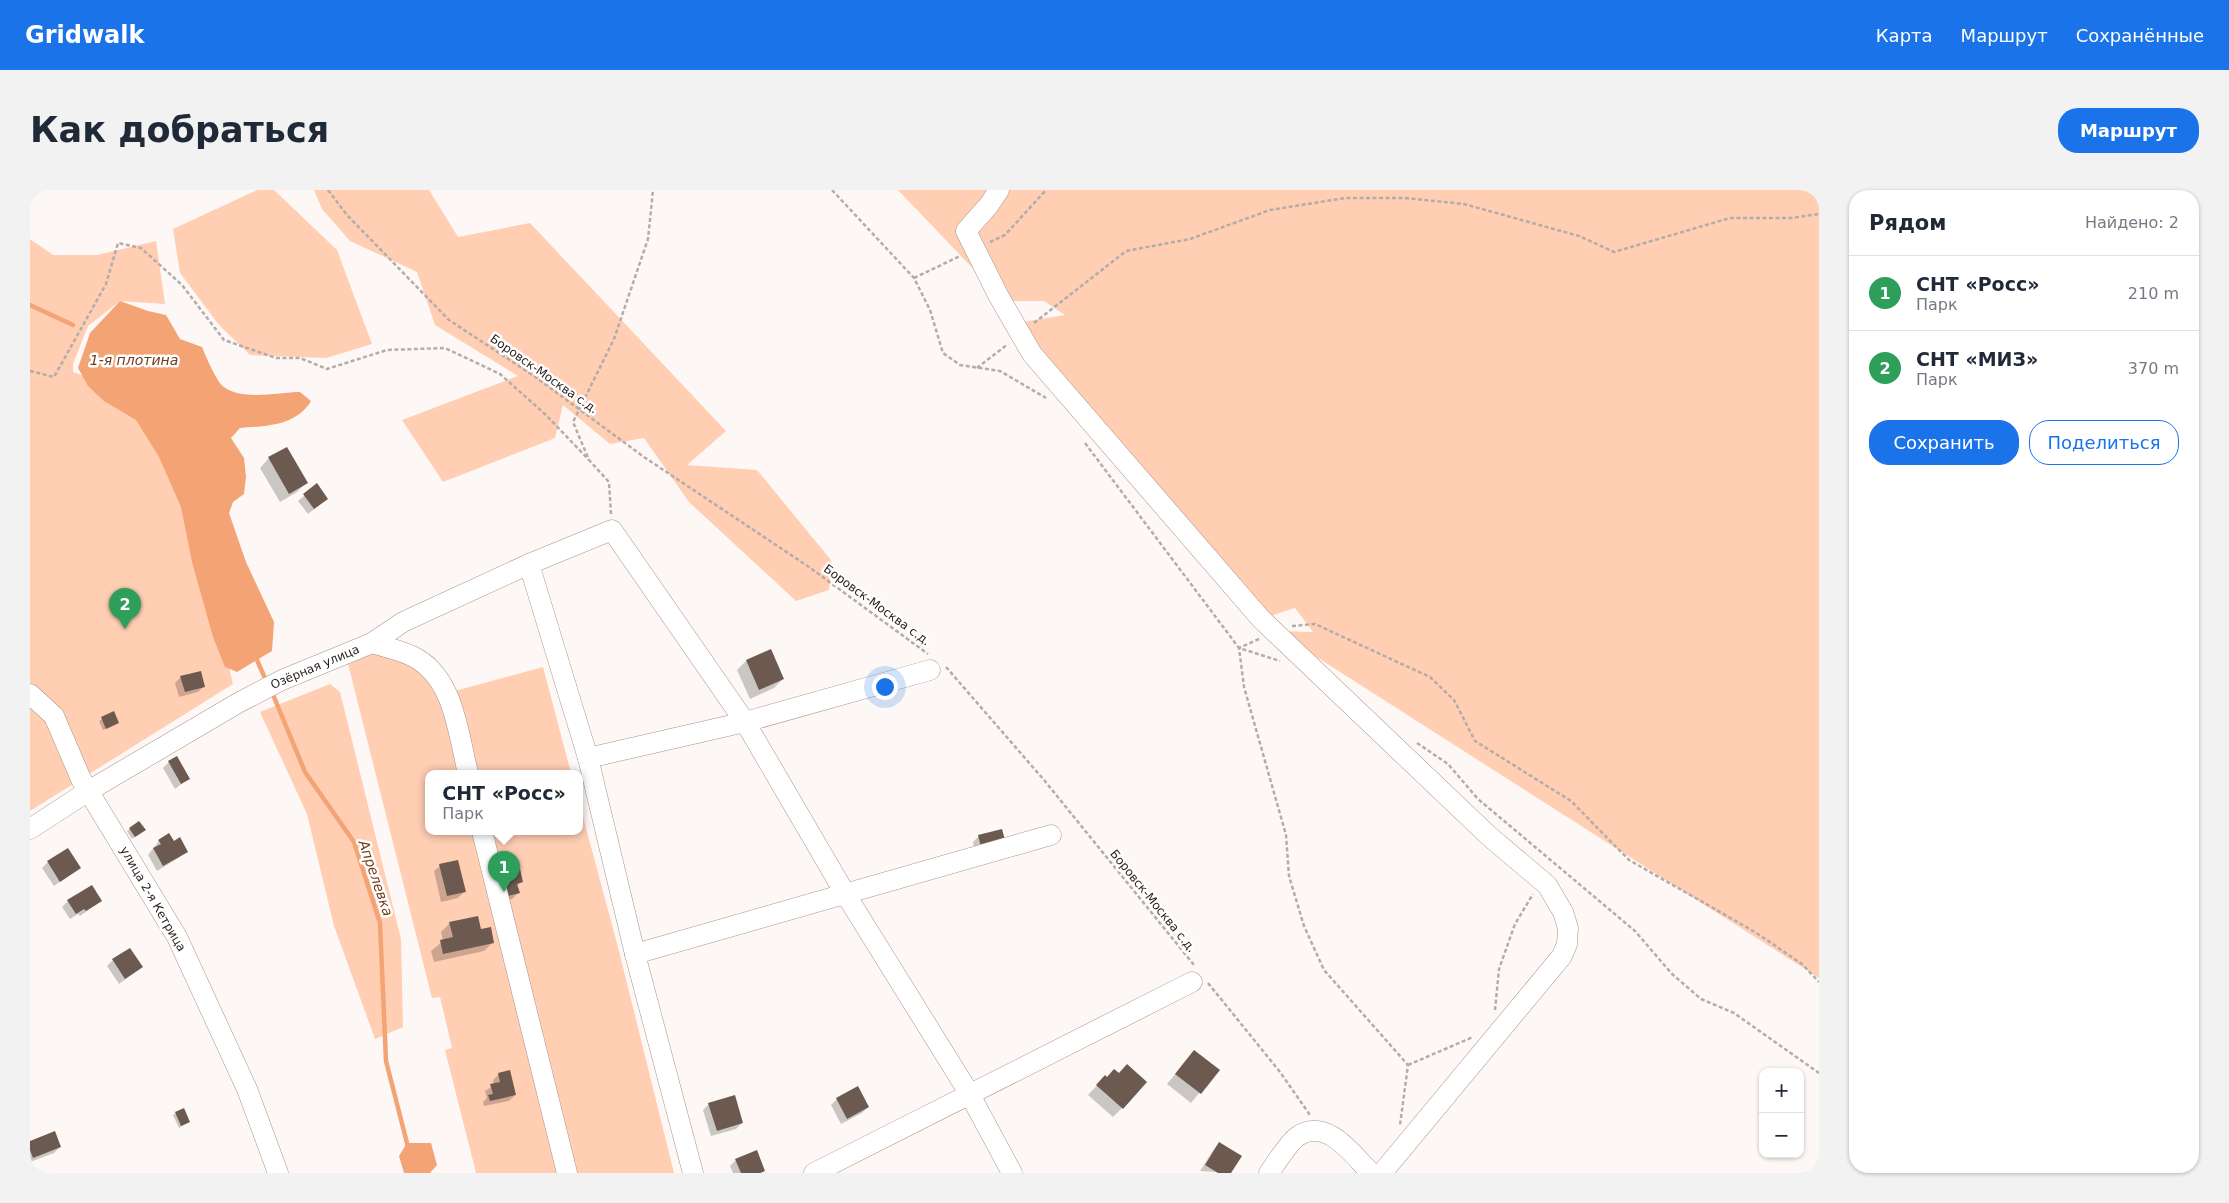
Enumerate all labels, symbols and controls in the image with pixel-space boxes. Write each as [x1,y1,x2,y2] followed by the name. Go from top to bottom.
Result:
[25,21,145,49] text: Gridwalk
[1876,25,1933,46] text: Карта
[1961,25,2048,46] text: Маршрут
[2076,25,2204,46] text: Сохранённые
[2058,108,2199,153] button: Маршрут
[30,110,329,150] text: Как добраться
[1869,211,1946,235] text: Рядом
[2085,213,2179,232] text: Найдено: 2
[1916,273,2039,295] text: СНТ «Росс»
[1879,284,1891,303] text: 1
[2128,284,2179,303] text: 210 m
[1916,295,1958,314] text: Парк
[488,332,600,416] street label: Боровск-Москва с.д.
[1916,348,2038,370] text: СНТ «МИЗ»
[90,352,178,368] water label: 1-я плотина
[1879,359,1891,378] text: 2
[2128,359,2179,378] text: 370 m
[1916,370,1958,389] text: Парк
[1869,420,2019,465] button: Сохранить
[2029,420,2179,465] button: Поделиться
[821,562,933,648] street label: Боровск-Москва с.д.
[109,588,141,629] pin: 2
[268,642,362,692] street label: Озёрная улица
[872,674,898,700] your location
[425,770,583,835] popup
[442,782,566,804] text: СНТ «Росс»
[442,804,484,823] text: Парк
[355,837,396,918] water label: Апрелевка
[117,844,189,954] street label: улица 2-я Кетрица
[1107,847,1199,955] street label: Боровск-Москва с.д.
[488,851,520,892] pin: 1
[1759,1068,1804,1158] map controls
[1759,1068,1804,1113] button: +
[1759,1113,1804,1158] button: −

